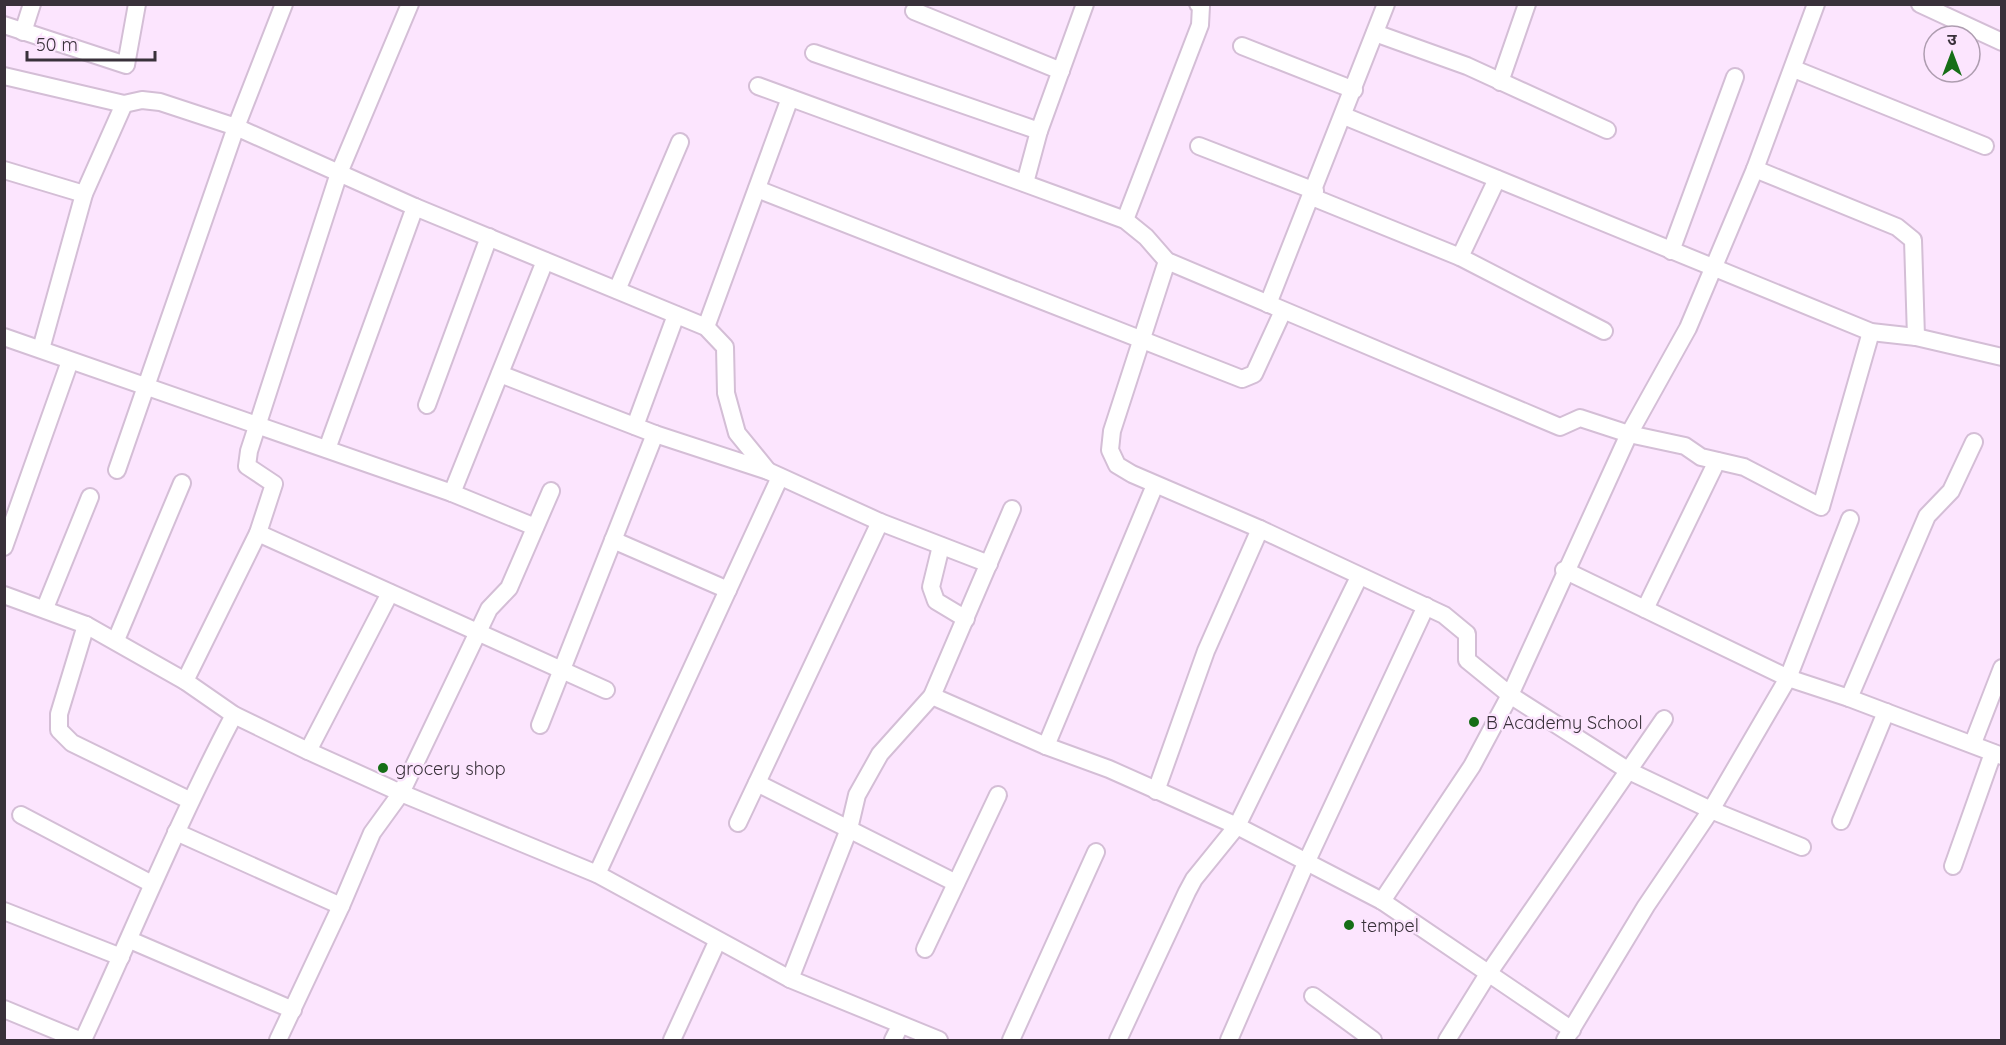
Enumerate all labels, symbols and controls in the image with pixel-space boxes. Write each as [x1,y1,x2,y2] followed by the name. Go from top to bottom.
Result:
[27,24,154,62] scale bar
[1922,24,1982,84] north arrow
[1947,29,1957,49] text: उ
[36,33,78,56] text: 50 m
[1486,711,1643,734] place label: B Academy School
[1467,715,1481,729] marker: B Academy School
[395,757,506,780] place label: grocery shop
[376,761,390,775] marker: grocery shop
[1361,914,1419,937] place label: tempel
[1342,918,1356,932] marker: tempel

